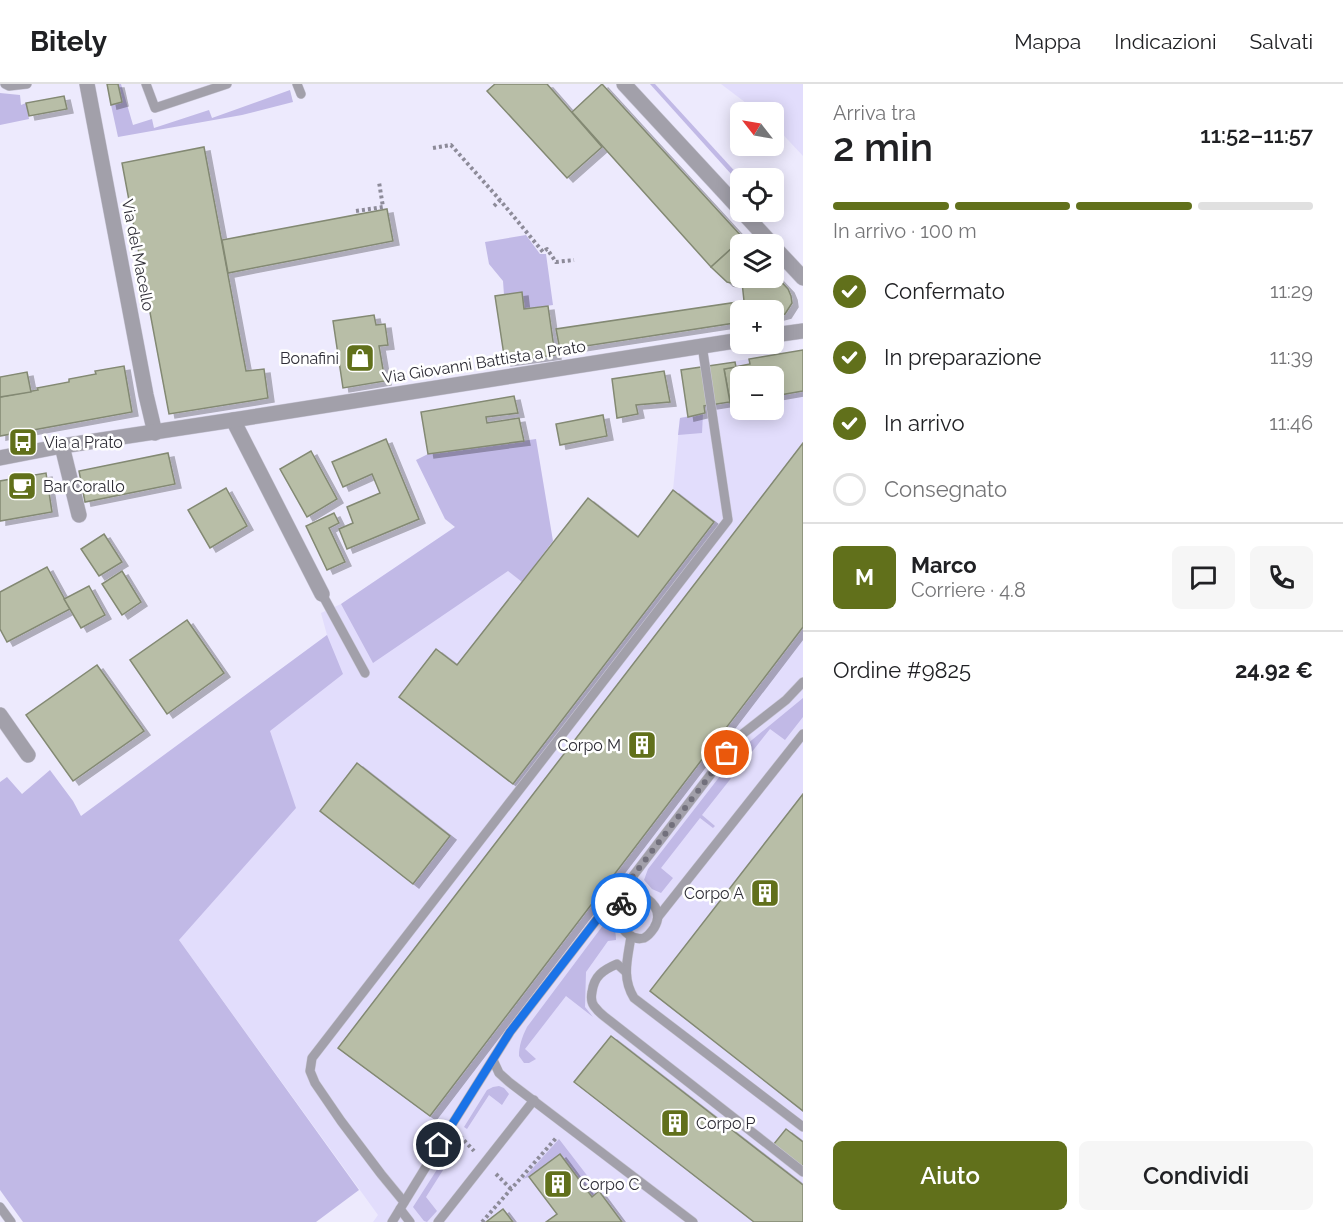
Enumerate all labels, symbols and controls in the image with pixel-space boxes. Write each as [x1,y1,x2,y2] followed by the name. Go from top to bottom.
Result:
[30,25,107,58] text: Bitely
[1014,29,1081,54] text: Mappa
[1114,29,1217,54] text: Indicazioni
[1250,29,1313,54] text: Salvati
[833,101,916,125] text: Arriva tra
[730,102,784,156] north arrow
[730,102,784,420] map controls
[1200,122,1313,148] text: 11:52–11:57
[833,124,933,170] text: 2 min
[730,168,784,222] button: locate
[118,198,158,312] street label: Via del Macello
[833,219,977,243] text: In arrivo · 100 m
[730,234,784,288] button: layers
[833,275,866,308] icon: check
[884,278,1005,304] text: Confermato
[1270,279,1313,303] text: 11:29
[730,300,784,354] button: +
[381,337,587,387] street label: Via Giovanni Battista a Prato
[833,341,866,374] icon: check
[344,342,376,374] shop icon: Bonafini
[884,344,1041,370] text: In preparazione
[1270,345,1313,369] text: 11:39
[280,349,339,368] place label: Bonafini
[730,366,784,420] button: −
[833,407,866,440] icon: check
[884,410,965,436] text: In arrivo
[1269,411,1313,435] text: 11:46
[7,426,39,458] bus stop icon: Via a Prato
[44,433,123,452] place label: Via a Prato
[6,470,38,502] cafe icon: Bar Corallo
[884,476,1007,502] text: Consegnato
[43,477,125,496] place label: Bar Corallo
[1172,546,1235,609] button: chat
[1250,546,1313,609] button: phone
[911,552,977,578] text: Marco
[855,564,874,590] text: M
[911,578,1026,602] text: Corriere · 4.8
[833,657,971,683] text: Ordine #9825
[1235,657,1313,683] text: 24.92 €
[701,727,752,778] pin
[626,729,658,761] building icon: Corpo M
[557,736,621,755] place label: Corpo M
[710,736,743,769] icon: bag
[591,873,651,933] courier
[749,877,781,909] building icon: Corpo A
[684,884,744,903] place label: Corpo A
[605,887,638,920] icon: bike
[659,1107,691,1139] building icon: Corpo P
[696,1114,756,1133] place label: Corpo P
[413,1119,464,1170] pin
[422,1128,455,1161] icon: home
[833,1141,1067,1210] button: Aiuto
[1079,1141,1313,1210] button: Condividi
[542,1168,574,1200] building icon: Corpo C
[579,1175,640,1194] place label: Corpo C

